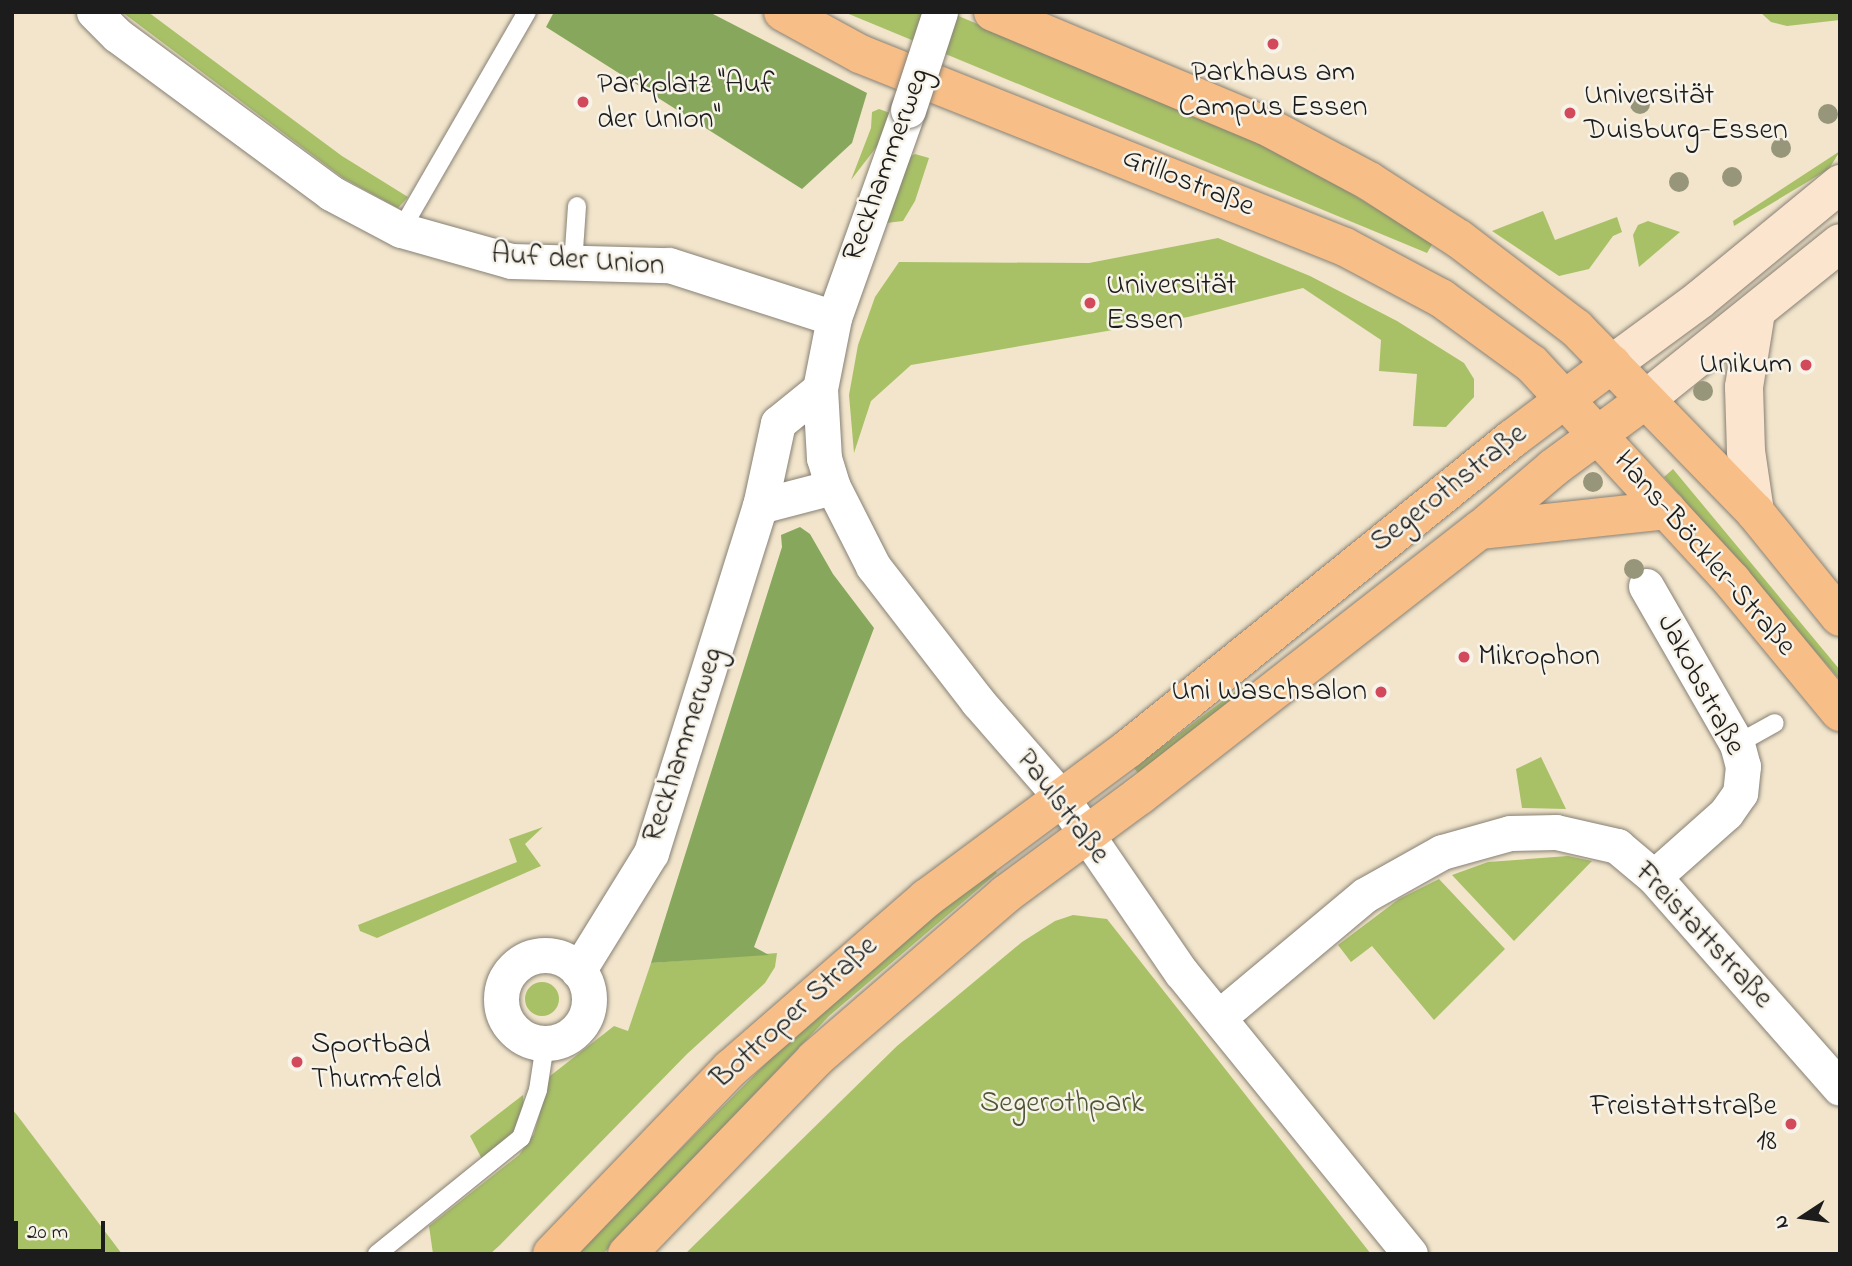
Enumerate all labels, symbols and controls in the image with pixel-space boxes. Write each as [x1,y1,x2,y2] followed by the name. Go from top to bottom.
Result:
[1265,36,1281,52] marker: Parkhaus am Campus Essen
[1178,55,1368,125] place label: Parkhaus am Campus Essen
[835,64,939,266] street label: Reckhammerweg
[597,67,775,138] place label: Parkplatz "Auf der Union"
[1584,78,1788,148] place label: Universität Duisburg-Essen
[575,94,591,110] marker: Parkplatz "Auf der Union"
[1562,105,1578,121] marker: Universität Duisburg-Essen
[1117,140,1259,226] street label: Grillostraße
[490,237,666,285] street label: Auf der Union
[1106,268,1236,338] place label: Universität Essen
[1080,293,1100,313] marker: Universität Essen
[1699,347,1792,383] place label: Unikum
[1798,357,1814,373] marker: Unikum
[1364,417,1534,561] street label: Segerothstraße
[1605,444,1803,664] street label: Hans-Böckler-Straße
[1648,608,1752,762] street label: Jakobstraße
[1478,639,1600,675] place label: Mikrophon
[636,643,732,847] street label: Reckhammerweg
[1456,649,1472,665] marker: Mikrophon
[1171,674,1367,710] place label: Uni Waschsalon
[1373,684,1389,700] marker: Uni Waschsalon
[1007,743,1117,871] street label: Paulstraße
[1626,855,1780,1017] street label: Freistattstraße
[704,929,886,1097] street label: Bottroper Straße
[311,1027,441,1098] place label: Sportbad Thurmfeld
[289,1054,305,1070] marker: Sportbad Thurmfeld
[980,1086,1144,1122] park label: Segerothpark
[1590,1089,1777,1160] place label: Freistattstraße 18
[1783,1116,1799,1132] marker: Freistattstraße 18
[1768,1182,1838,1252] north arrow
[18,1206,108,1250] scale bar
[1767,1213,1797,1231] text: N
[27,1218,68,1248] text: 20 m

